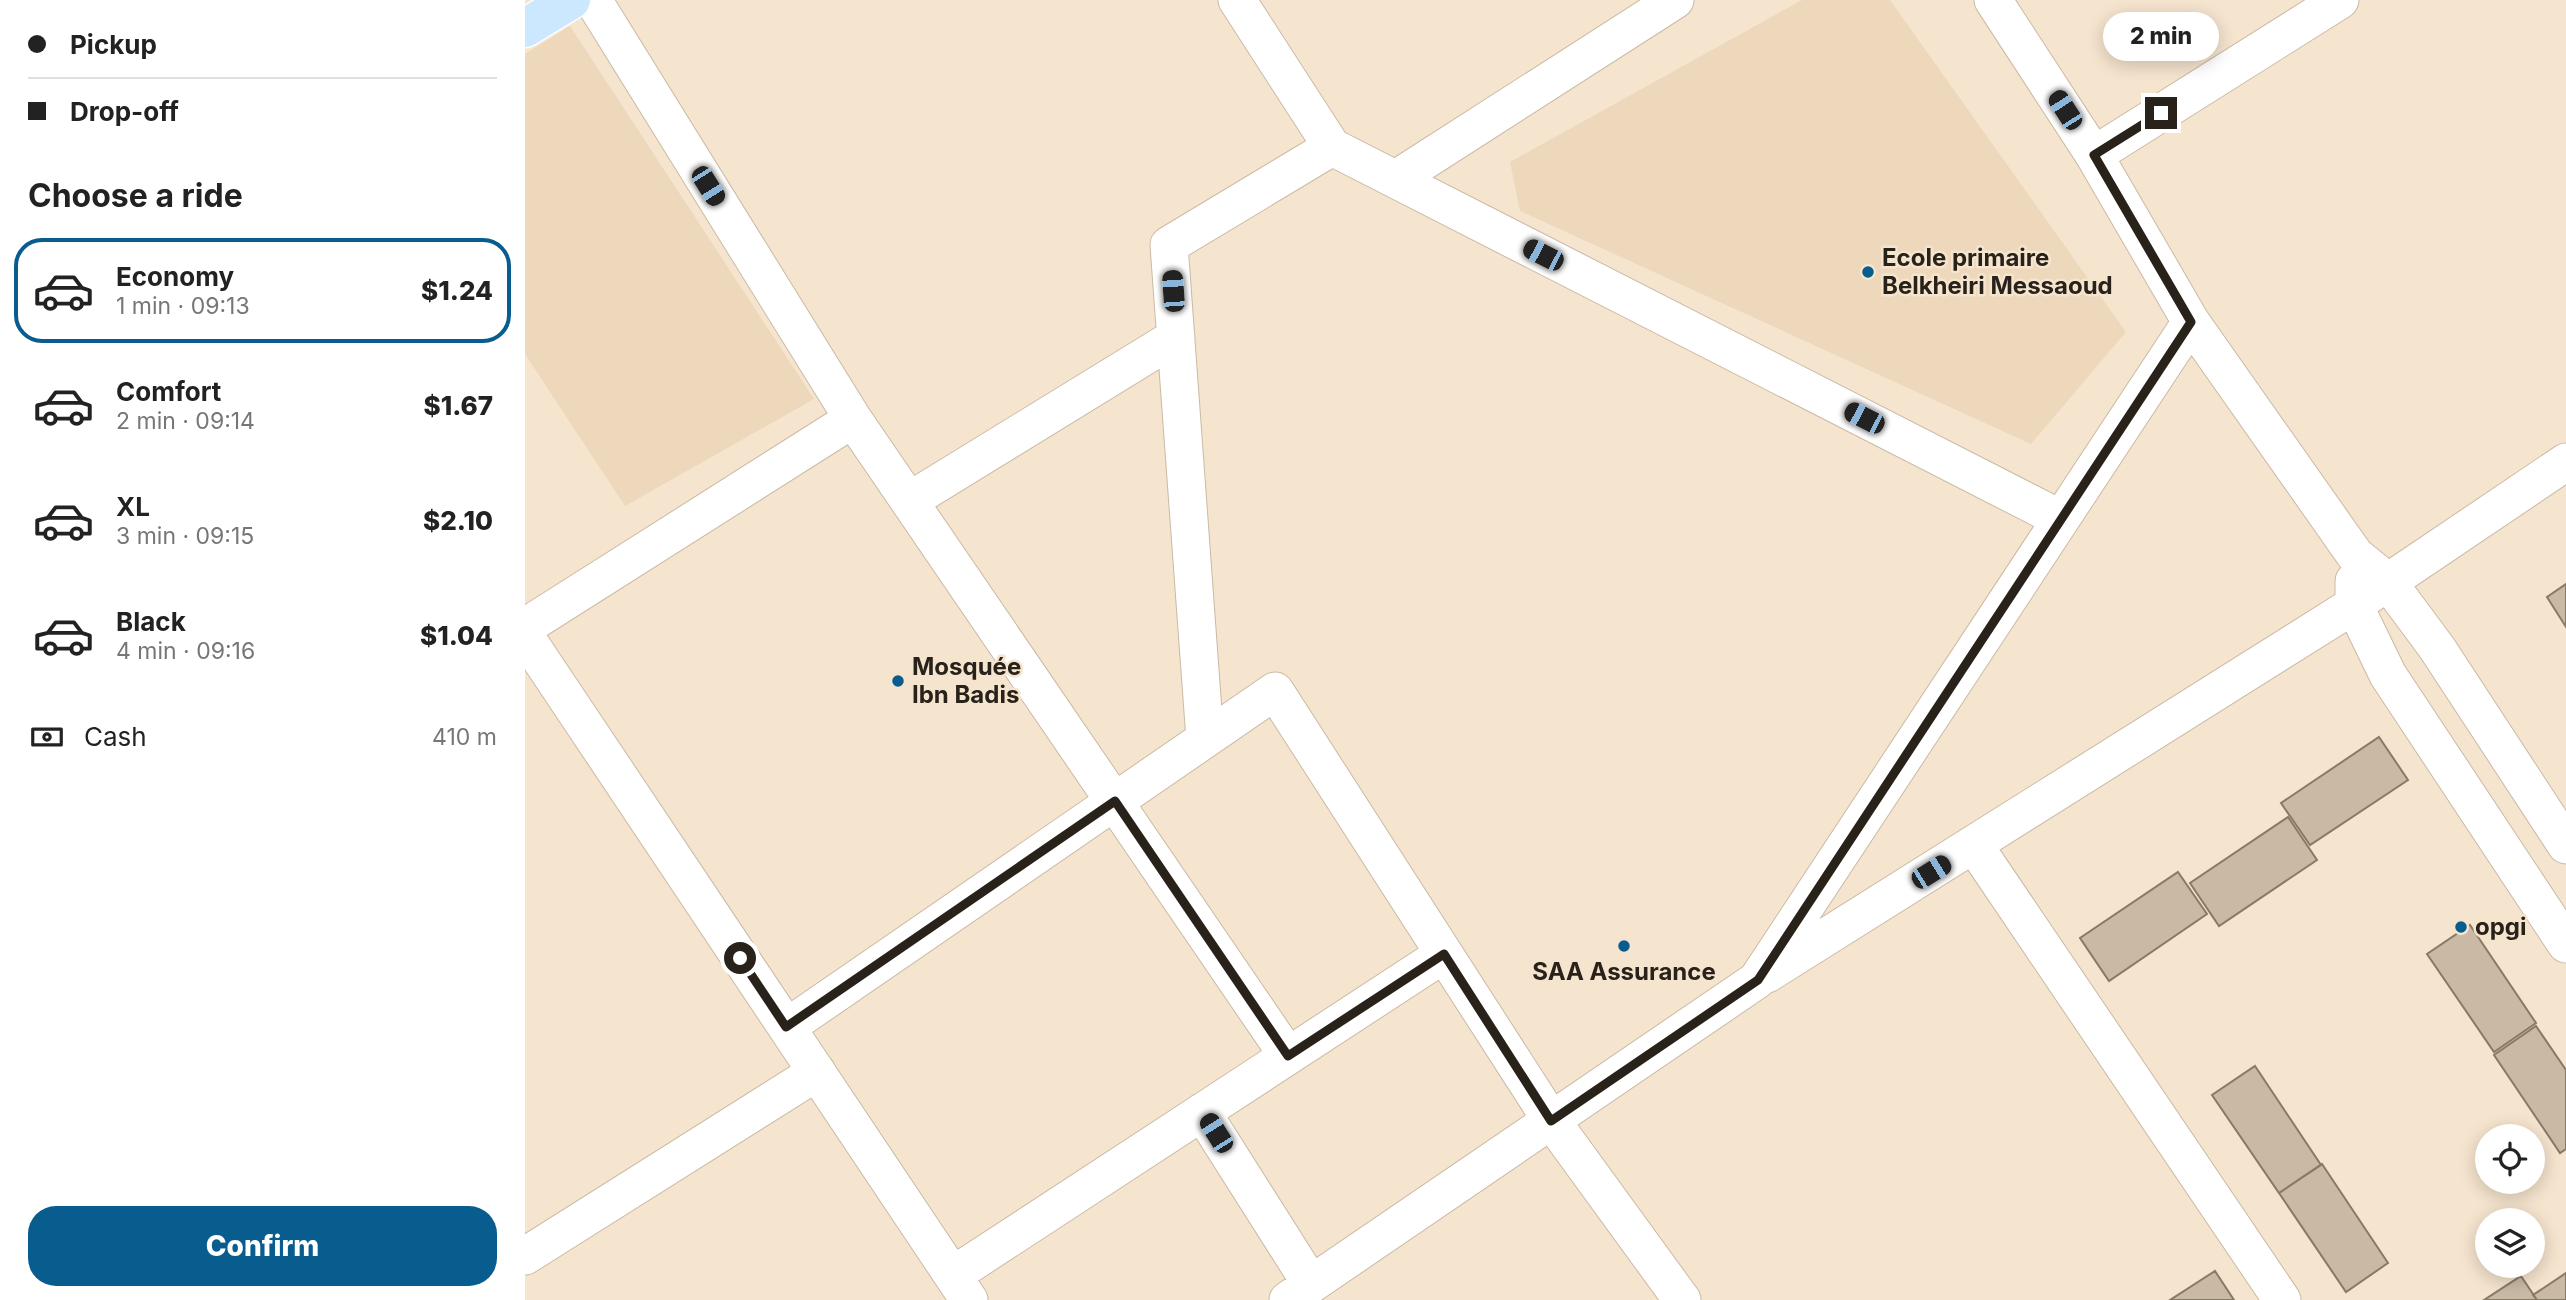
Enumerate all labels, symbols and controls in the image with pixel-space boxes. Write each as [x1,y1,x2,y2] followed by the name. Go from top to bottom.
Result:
[2103,11,2219,60] callout: 2 min
[2130,22,2192,50] text: 2 min
[70,29,157,60] text: Pickup
[2045,87,2086,133] car
[70,96,179,127] text: Drop-off
[2145,97,2177,129] route end
[688,163,729,209] car
[28,176,243,215] text: Choose a ride
[1520,236,1567,274] car
[1882,243,2113,300] place label: Ecole primaire Belkheiri Messaoud
[32,259,95,322] icon: car
[116,261,234,292] text: Economy
[1860,264,1876,280] marker: Ecole primaire Belkheiri Messaoud
[1162,269,1185,313] car
[421,275,493,306] text: $1.24
[116,292,250,320] text: 1 min · 09:13
[32,374,95,437] icon: car
[116,376,221,407] text: Comfort
[424,390,493,421] text: $1.67
[1841,399,1888,437] car
[116,407,255,435] text: 2 min · 09:14
[32,489,95,552] icon: car
[116,491,150,522] text: XL
[423,505,493,536] text: $2.10
[116,522,254,550] text: 3 min · 09:15
[32,604,95,667] icon: car
[116,606,186,637] text: Black
[420,620,493,651] text: $1.04
[116,637,255,665] text: 4 min · 09:16
[912,652,1021,709] place label: Mosquée Ibn Badis
[890,673,906,689] marker: Mosquée Ibn Badis
[28,718,66,756] icon: cash
[84,721,147,752] text: Cash
[432,723,497,751] text: 410 m
[1908,852,1955,892] car
[2475,912,2527,941] place label: opgi
[2453,919,2469,935] marker: opgi
[1616,938,1632,954] marker: SAA Assurance
[724,942,756,974] route start
[1532,957,1716,986] place label: SAA Assurance
[1196,1110,1237,1156] car
[2475,1124,2545,1278] map controls
[2475,1124,2545,1194] button: locate
[28,1206,497,1286] button: Confirm
[2475,1208,2545,1278] button: layers

